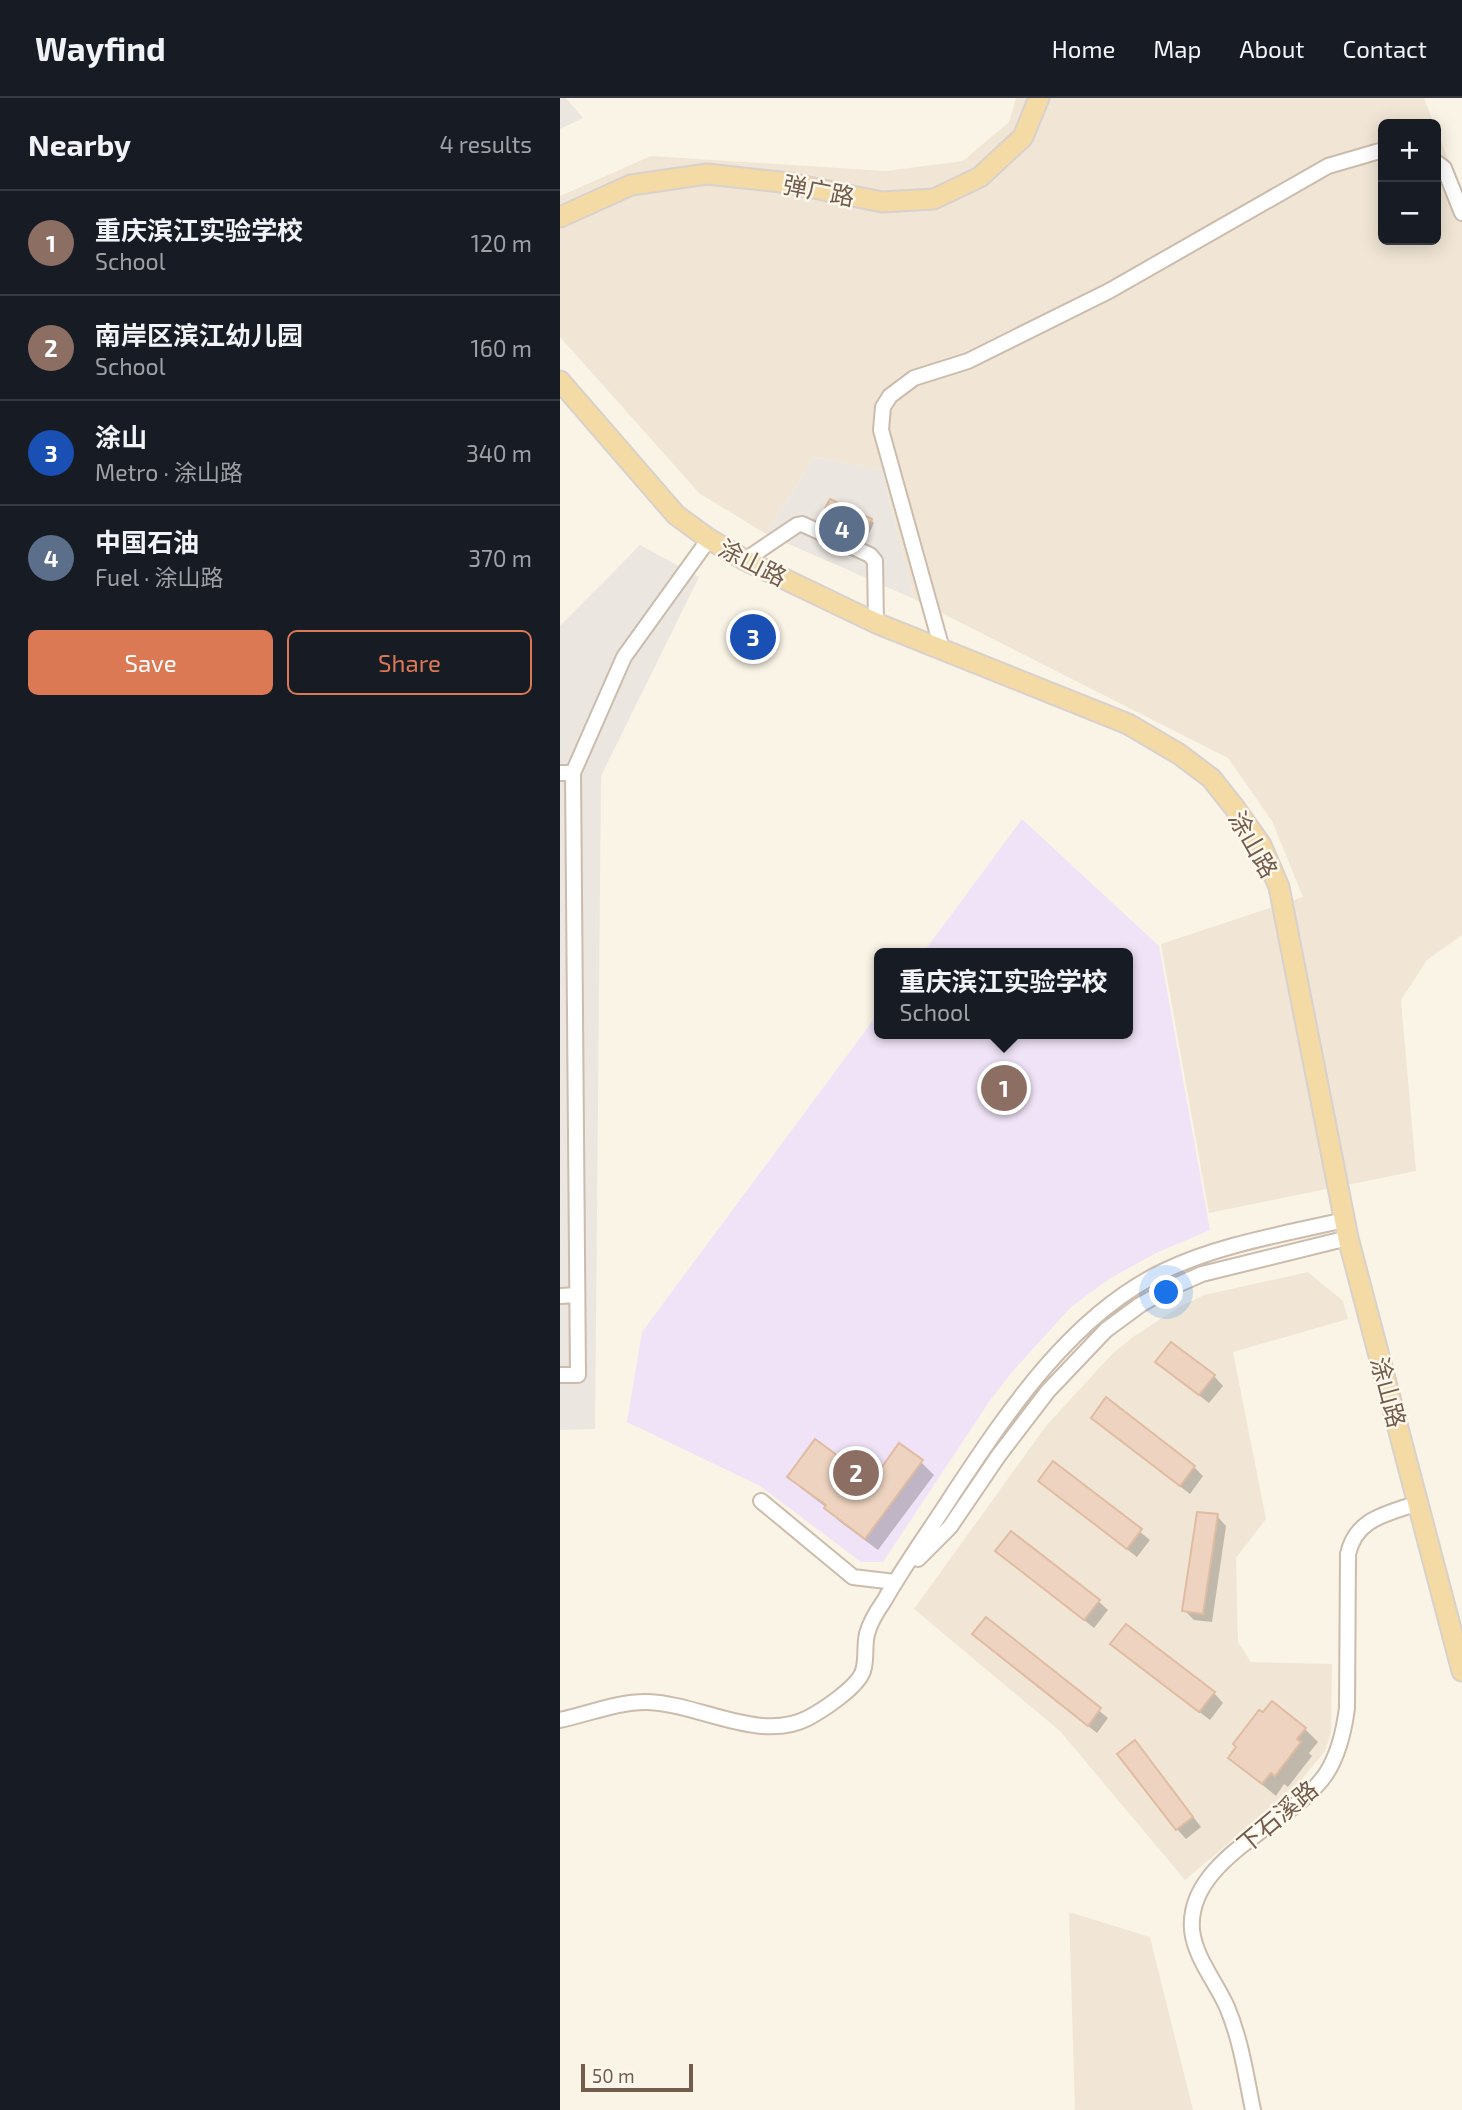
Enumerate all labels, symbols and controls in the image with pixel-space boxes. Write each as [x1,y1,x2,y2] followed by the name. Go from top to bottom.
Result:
[35,28,166,68] text: Wayfind
[1052,34,1115,63] text: Home
[1153,34,1201,63] text: Map
[1239,34,1305,63] text: About
[1343,34,1427,63] text: Contact
[1378,119,1441,245] map controls
[1378,119,1441,182] button: +
[28,126,131,162] text: Nearby
[440,130,532,158] text: 4 results
[781,169,857,211] street label: 弹广路
[1378,182,1441,245] button: −
[95,214,303,245] text: 重庆滨江实验学校
[46,229,56,257] text: 1
[471,229,532,257] text: 120 m
[95,247,165,275] text: School
[95,319,303,350] text: 南岸区滨江幼儿园
[44,334,58,362] text: 2
[471,334,532,362] text: 160 m
[95,352,165,380] text: School
[95,421,147,452] text: 涂山
[44,439,58,467] text: 3
[466,439,532,467] text: 340 m
[95,458,243,486] text: Metro · 涂山路
[819,503,865,555] pin: 4
[95,526,199,557] text: 中国石油
[714,533,792,591] street label: 涂山路
[44,544,58,572] text: 4
[468,544,532,572] text: 370 m
[95,563,223,591] text: Fuel · 涂山路
[730,611,776,663] pin: 3
[28,630,273,695] button: Save
[287,630,532,695] button: Share
[1223,806,1285,882] street label: 涂山路
[874,948,1133,1039] popup
[899,965,1108,996] text: 重庆滨江实验学校
[899,998,970,1026] text: School
[981,1062,1027,1114] pin: 1
[1149,1275,1183,1309] your location
[1366,1353,1412,1431] street label: 涂山路
[833,1447,879,1499] pin: 2
[1231,1774,1323,1858] street label: 下石溪路
[581,2061,693,2093] scale bar
[592,2064,635,2087] text: 50 m

